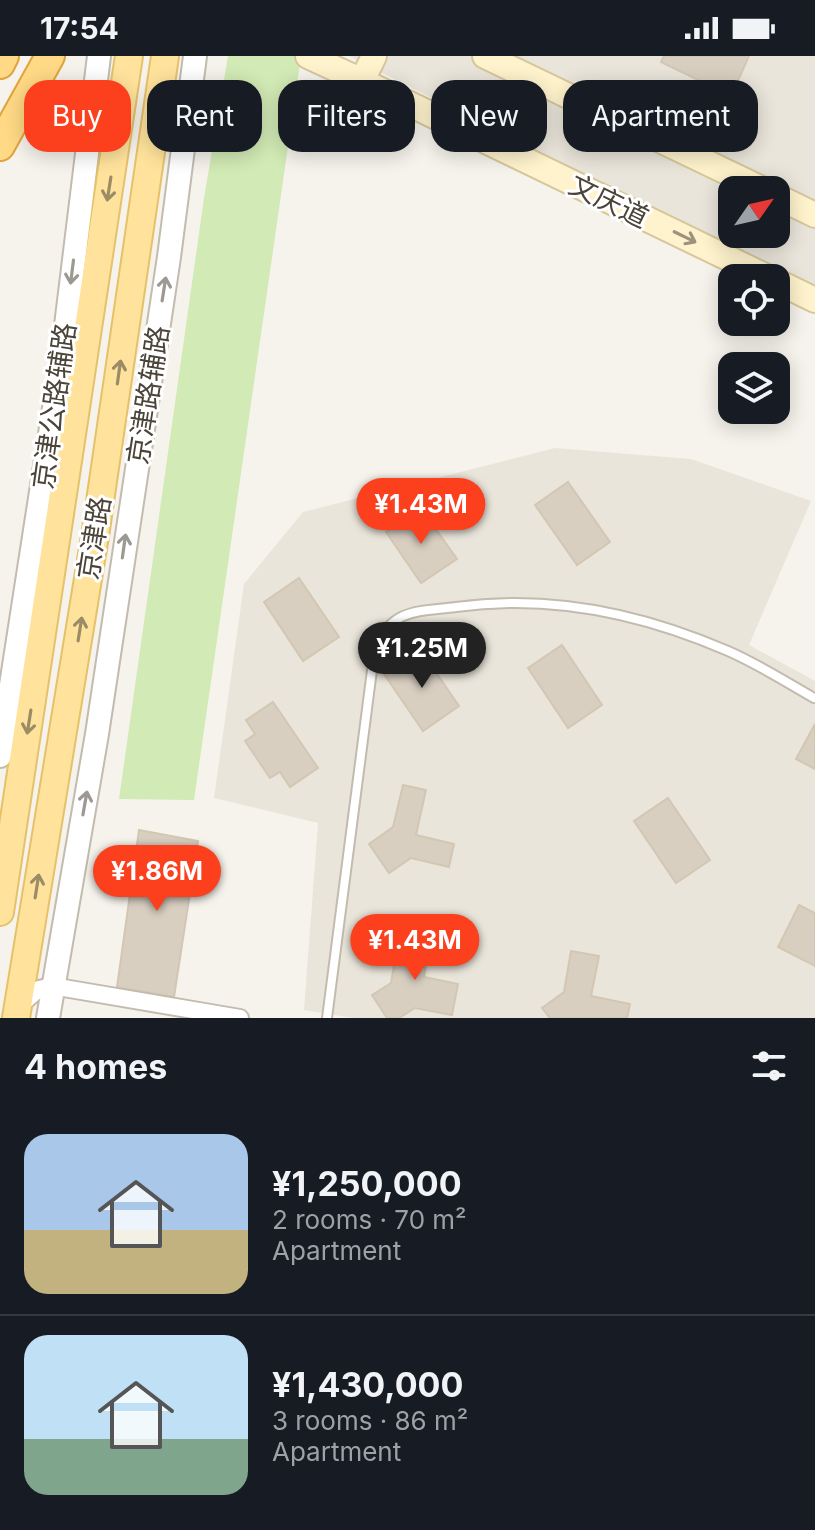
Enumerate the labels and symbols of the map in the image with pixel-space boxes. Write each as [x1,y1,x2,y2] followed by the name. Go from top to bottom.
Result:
[564,167,654,235] street label: 文庆道
[101,175,116,201] one-way arrow
[718,176,790,248] north arrow
[673,230,697,245] one-way arrow
[65,258,80,285] one-way arrow
[157,277,172,302] one-way arrow
[25,320,83,492] street label: 京津公路辅路
[120,323,176,467] street label: 京津路辅路
[112,360,127,385] one-way arrow
[356,478,486,546] pin: ¥1.43M
[71,494,117,582] street label: 京津路
[117,534,132,559] one-way arrow
[73,617,88,642] one-way arrow
[357,622,487,690] pin: ¥1.25M
[21,709,36,735] one-way arrow
[78,791,93,816] one-way arrow
[92,845,222,913] pin: ¥1.86M
[30,873,45,899] one-way arrow
[350,914,480,982] pin: ¥1.43M

